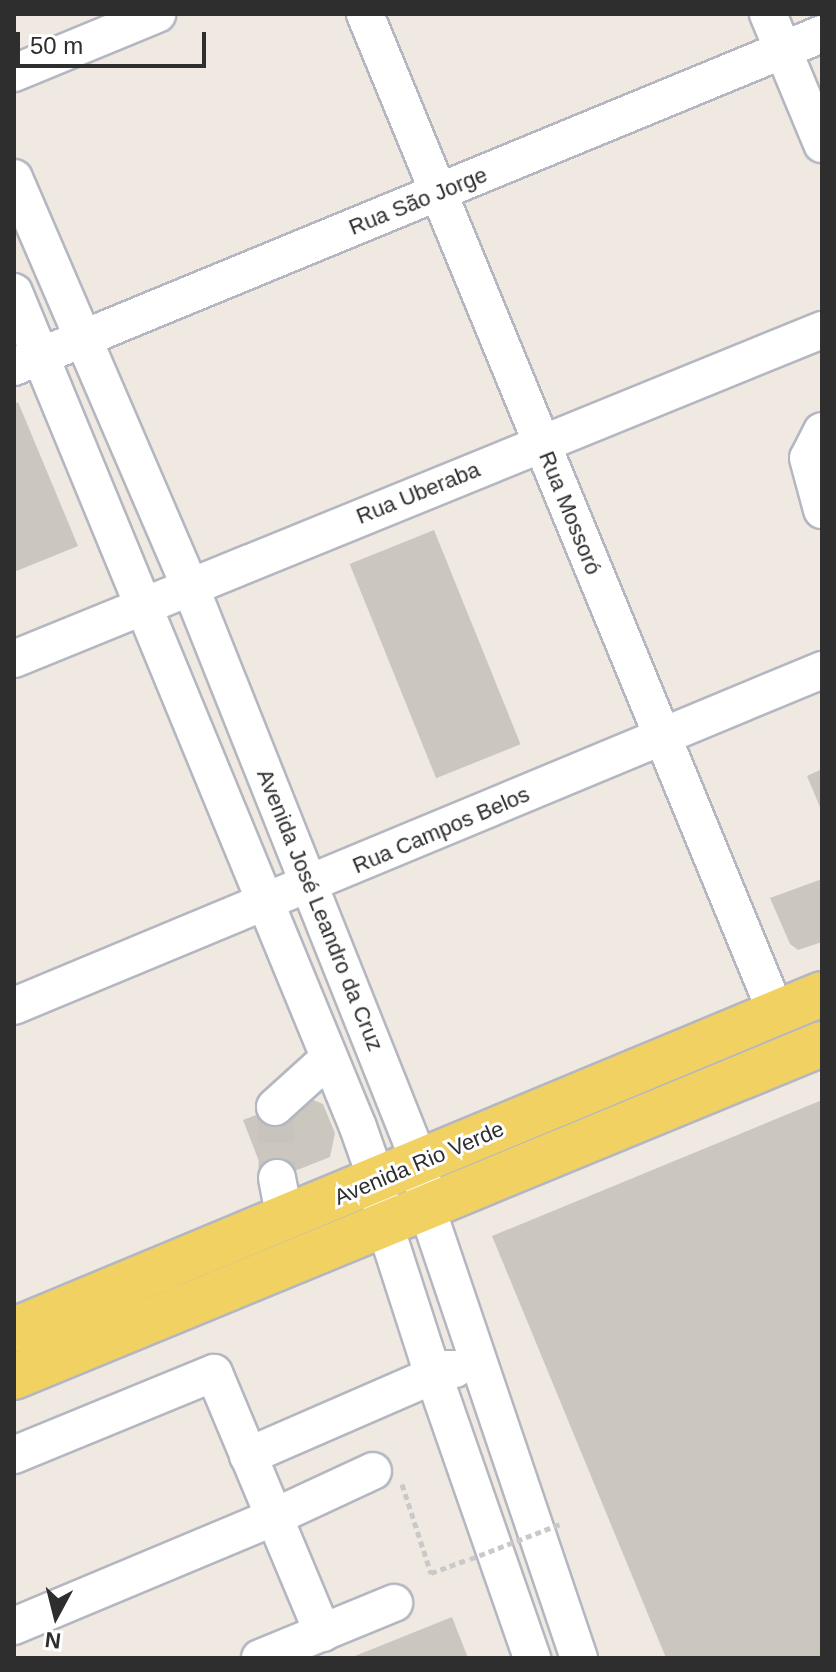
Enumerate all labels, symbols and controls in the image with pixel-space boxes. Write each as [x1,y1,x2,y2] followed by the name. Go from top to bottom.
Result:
[20,16,210,66] scale bar
[30,32,83,59] text: 50 m
[345,161,491,241] street label: Rua São Jorge
[533,447,607,579] street label: Rua Mossoró
[352,456,484,530] street label: Rua Uberaba
[251,765,389,1055] street label: Avenida José Leandro da Cruz
[349,781,533,879] street label: Rua Campos Belos
[330,1115,508,1211] street label: Avenida Rio Verde
[16,1576,96,1656] north arrow
[44,1627,62,1654] text: N

